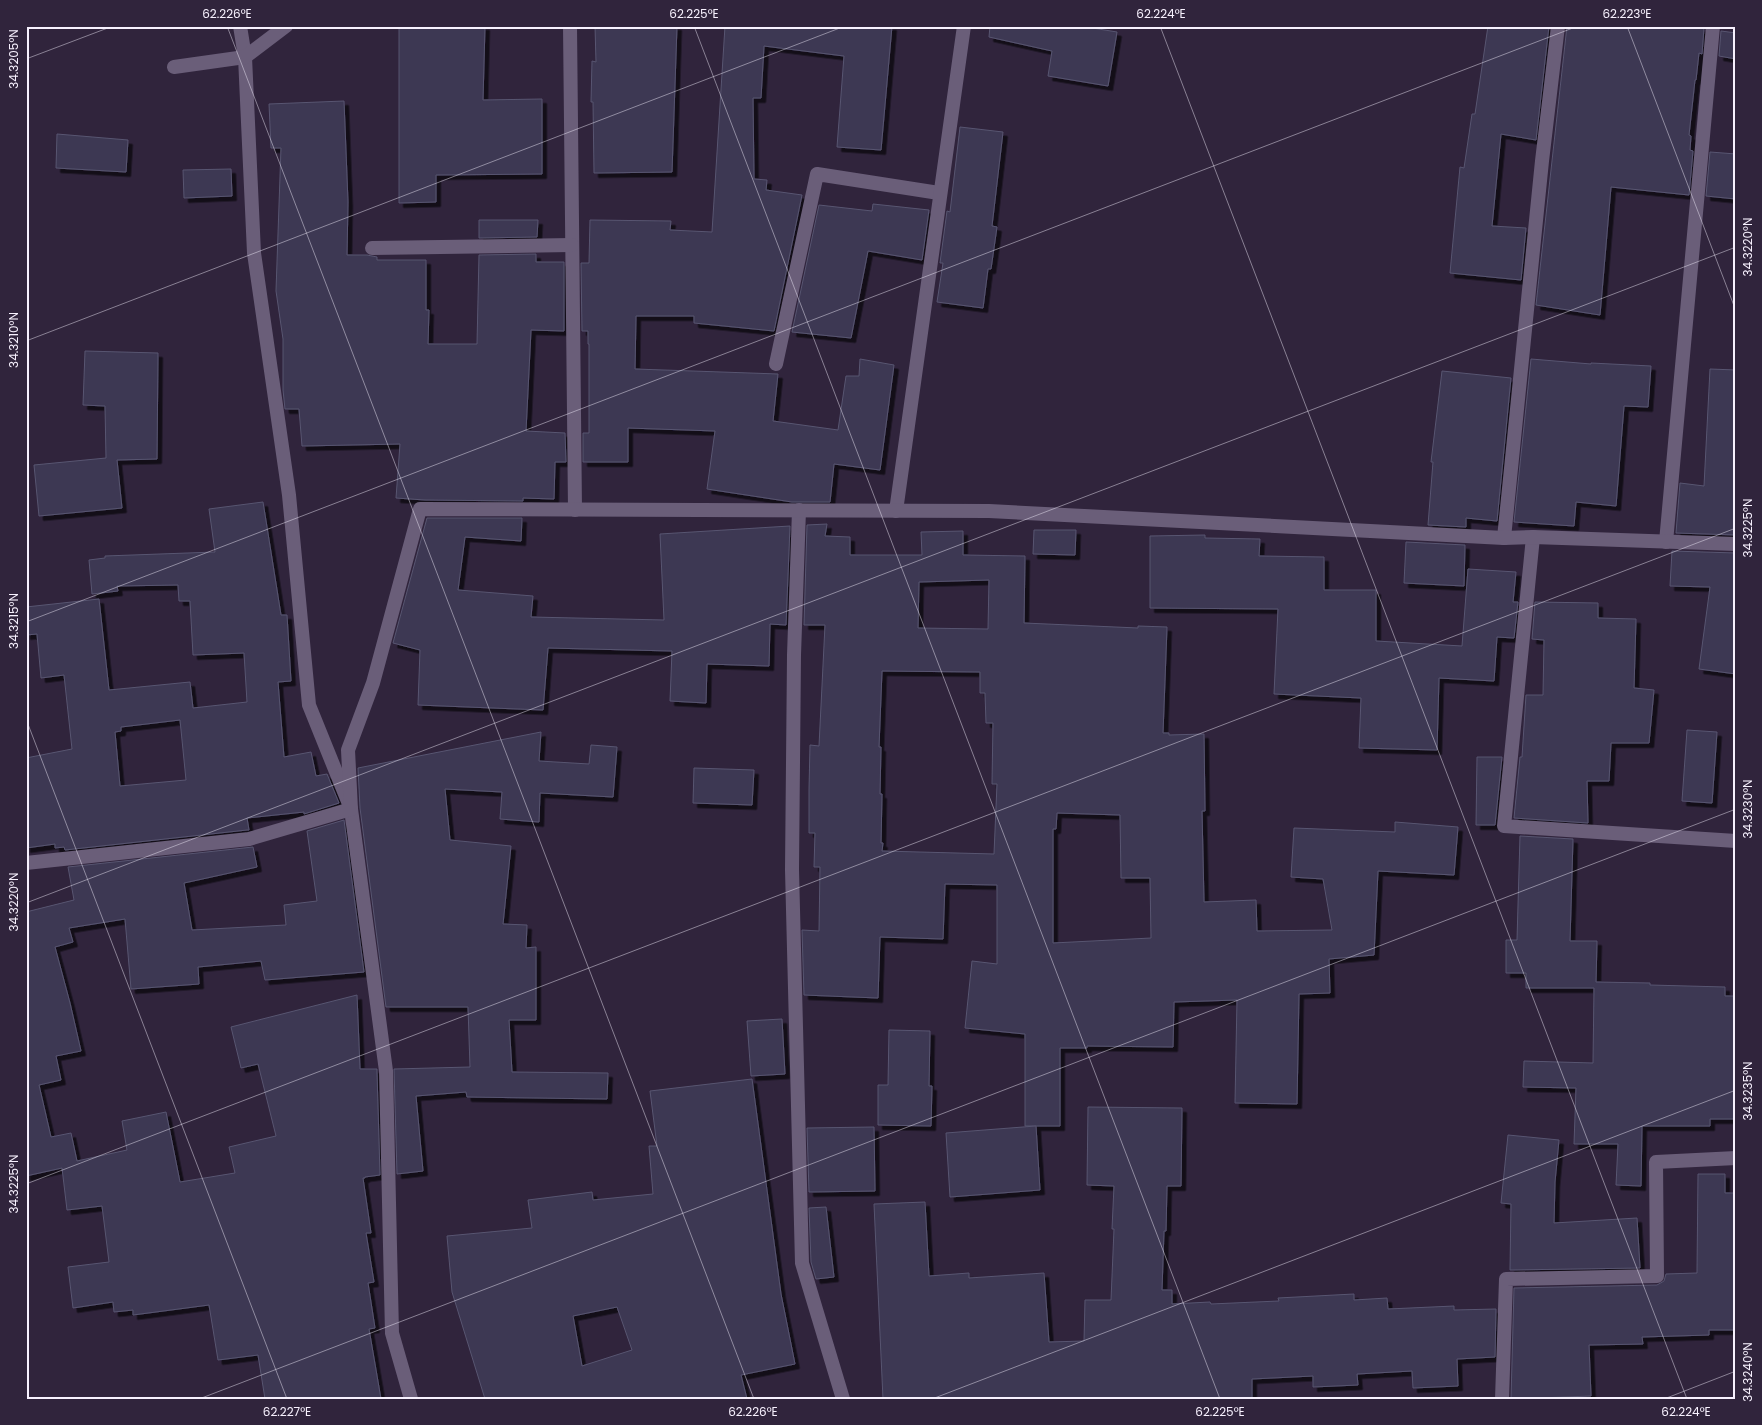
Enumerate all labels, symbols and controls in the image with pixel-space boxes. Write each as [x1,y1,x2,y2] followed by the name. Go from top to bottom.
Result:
[202,5,252,22] text: 62.226°E
[669,5,719,22] text: 62.225°E
[1136,5,1186,22] text: 62.224°E
[1603,5,1651,22] text: 62.223°E
[5,29,22,89] text: 34.3205°N
[1739,218,1756,276] text: 34.3220°N
[5,312,22,368] text: 34.3210°N
[1739,499,1756,557] text: 34.3225°N
[5,593,22,649] text: 34.3215°N
[1739,779,1756,839] text: 34.3230°N
[5,873,22,931] text: 34.3220°N
[1739,1061,1756,1121] text: 34.3235°N
[5,1155,22,1213] text: 34.3225°N
[1739,1342,1756,1402] text: 34.3240°N
[263,1403,311,1420] text: 62.227°E
[728,1403,778,1420] text: 62.226°E
[1195,1403,1245,1420] text: 62.225°E
[1661,1403,1711,1420] text: 62.224°E

